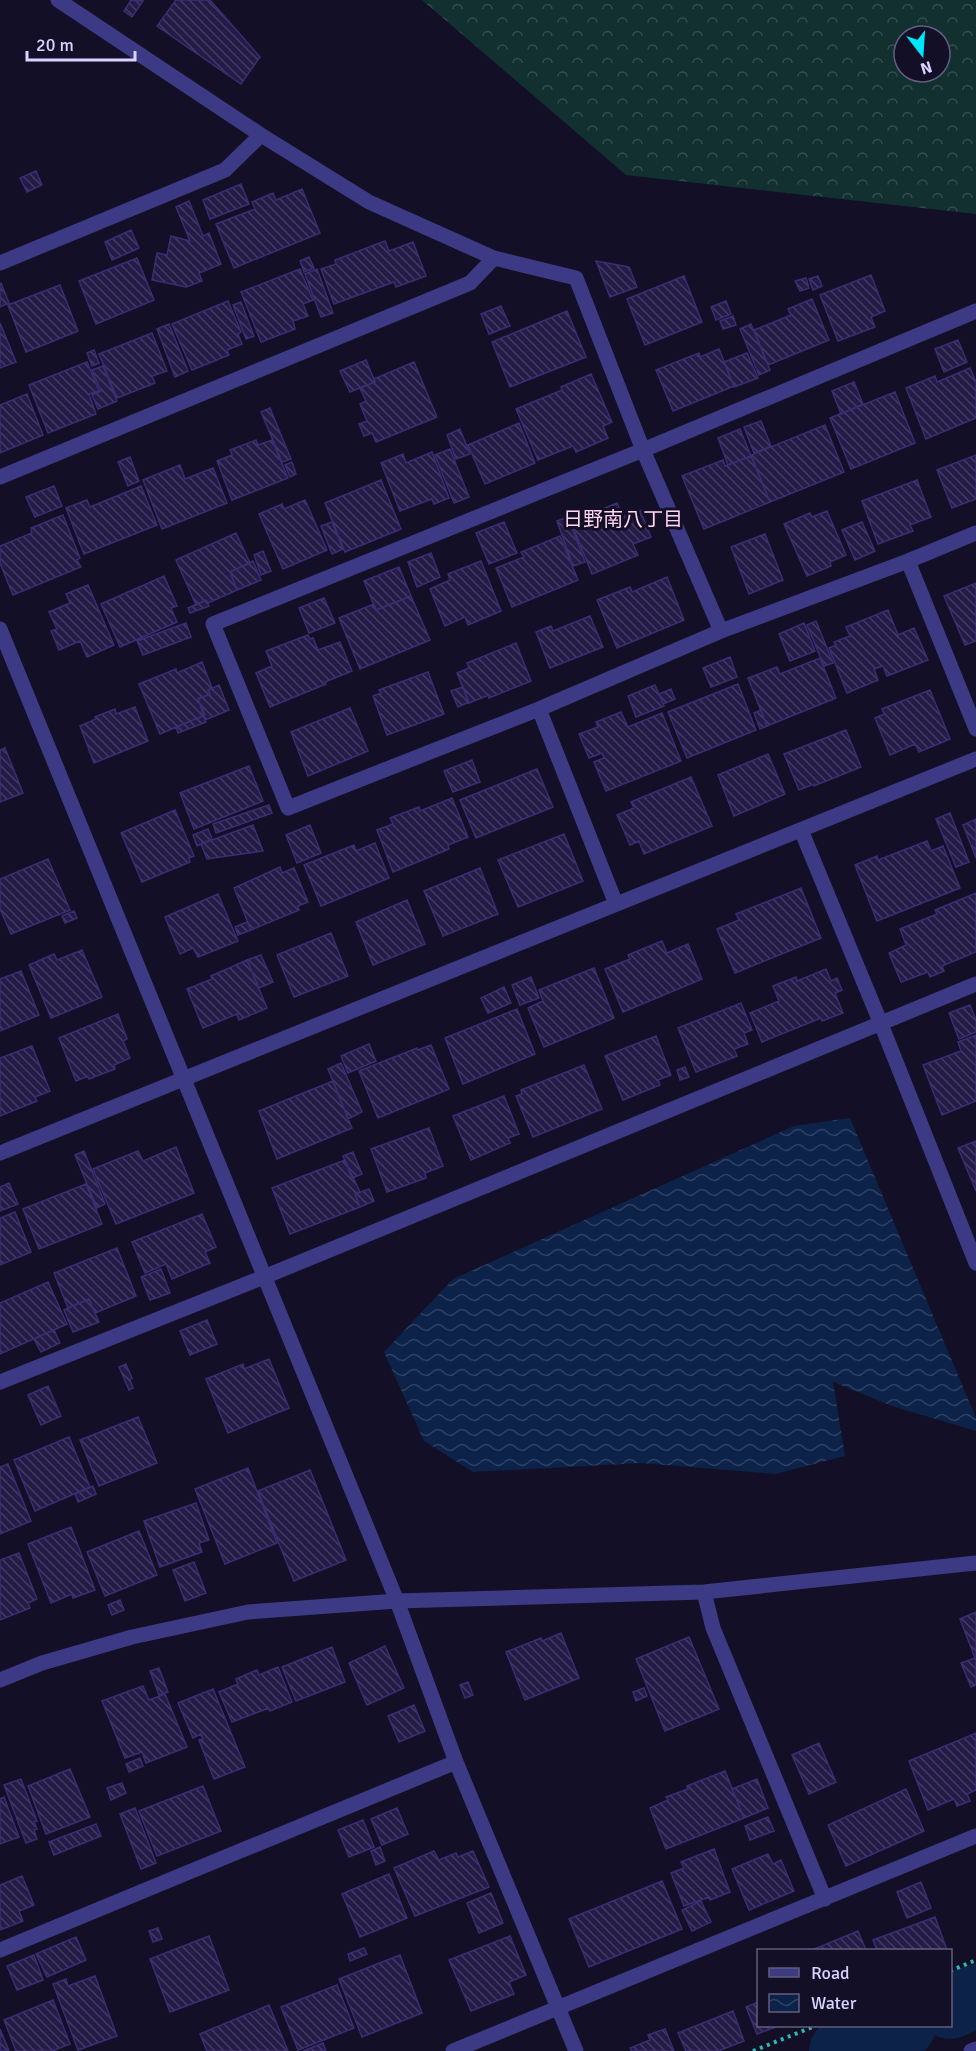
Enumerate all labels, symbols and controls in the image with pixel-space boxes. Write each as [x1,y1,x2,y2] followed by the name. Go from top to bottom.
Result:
[27,24,135,62] scale bar
[892,24,952,84] north arrow
[36,34,74,56] text: 20 m
[918,56,934,79] text: N
[563,507,683,532] district label: 日野南八丁目
[757,1949,952,2027] legend
[811,1962,850,1984] text: Road
[811,1992,857,2014] text: Water

